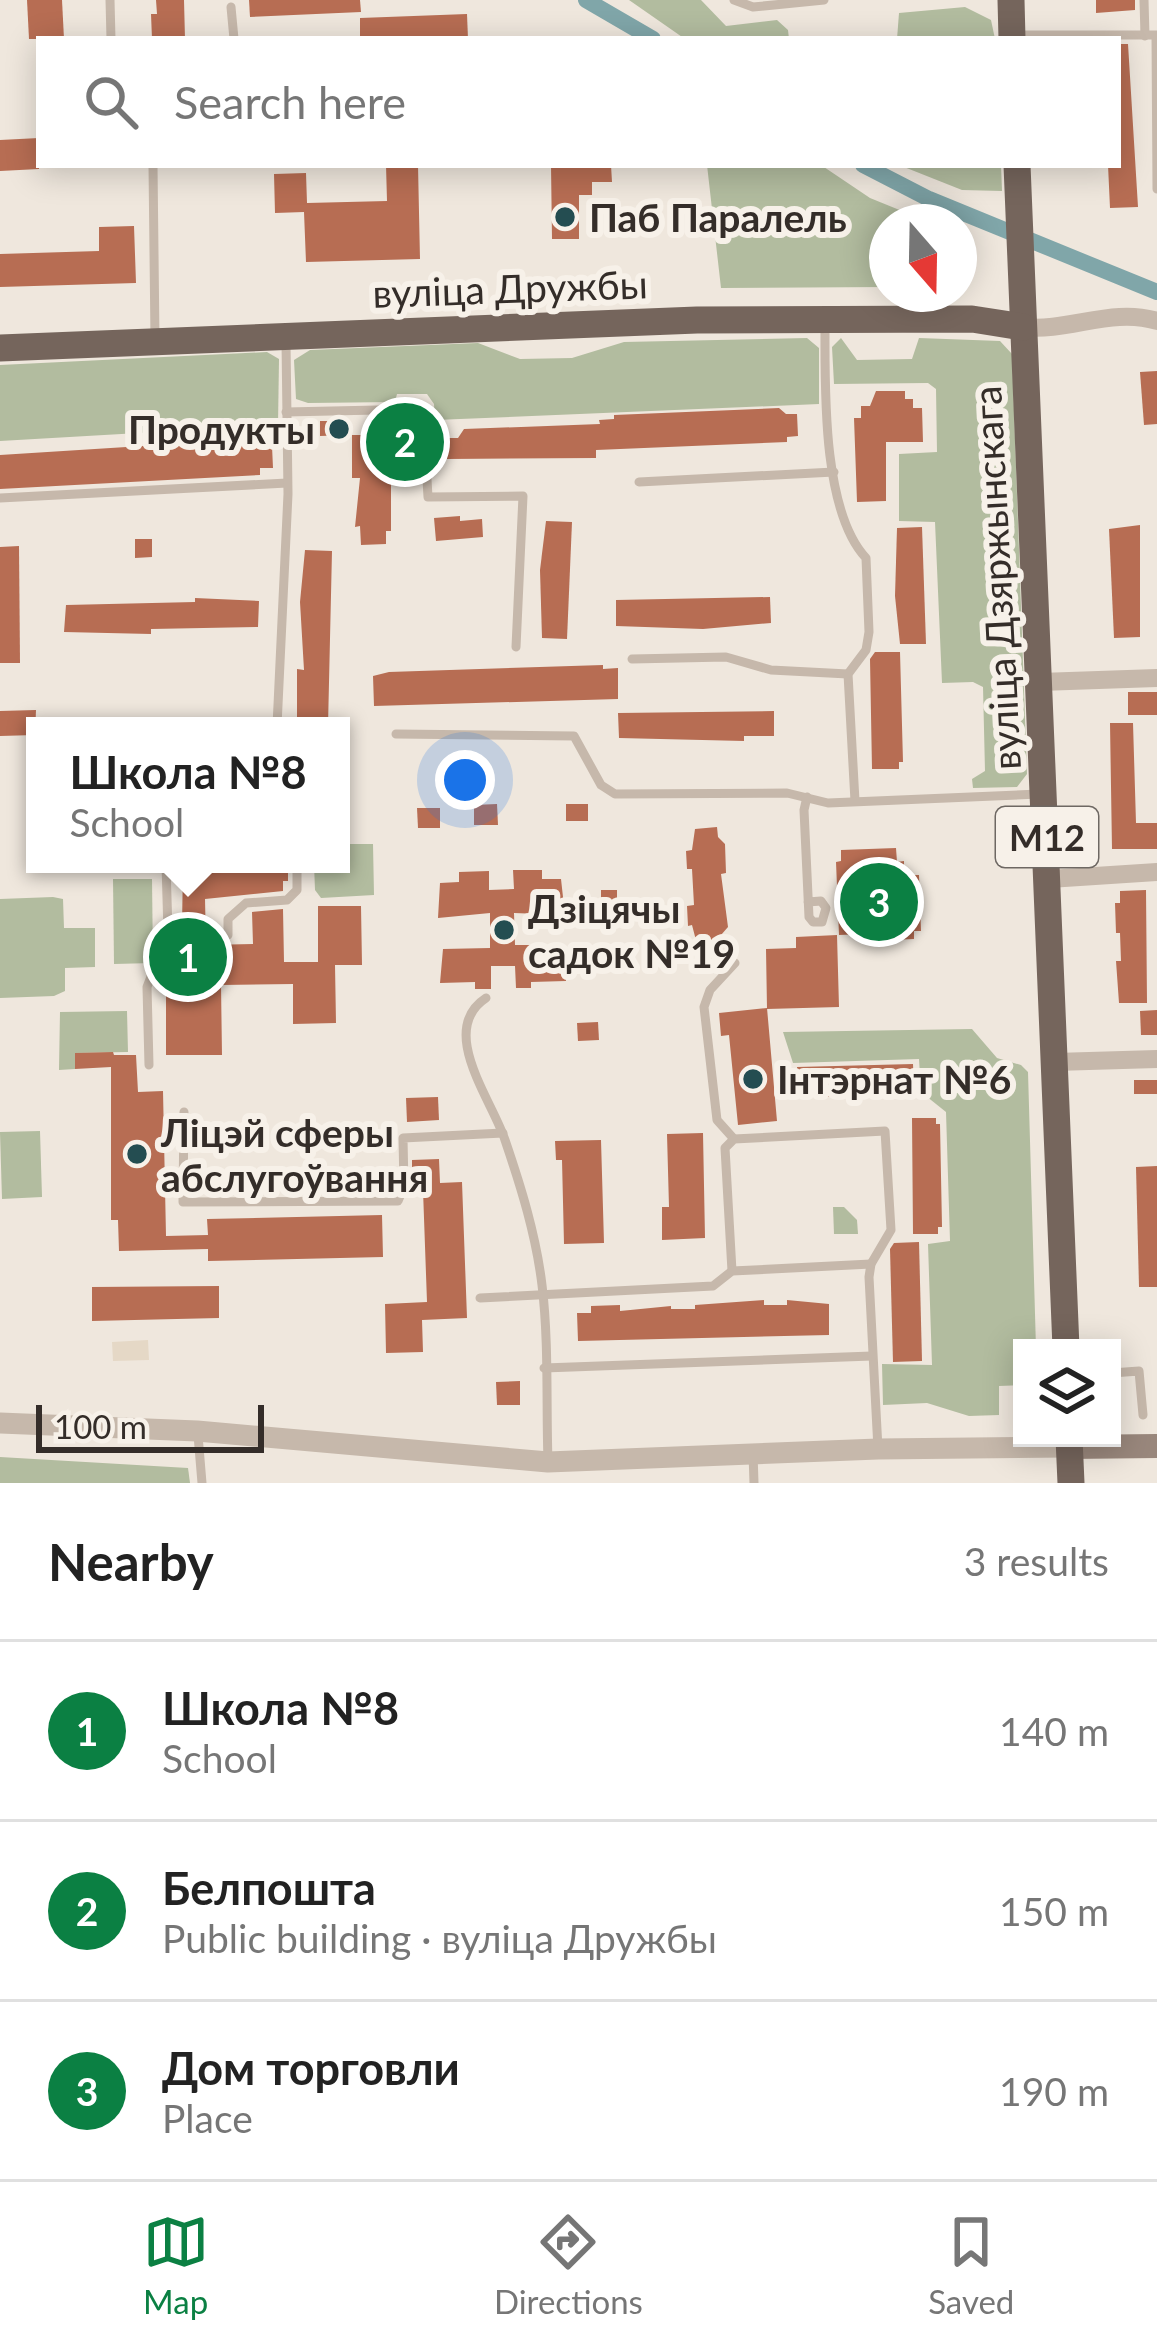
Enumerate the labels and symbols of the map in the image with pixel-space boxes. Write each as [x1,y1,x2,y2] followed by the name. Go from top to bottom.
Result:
[589,194,847,240] place label: Паб Паралель
[552,204,578,230] marker: Паб Паралель
[869,204,977,312] north arrow
[372,260,648,316] street label: вуліца Дружбы
[963,385,1029,771] street label: вуліца Дзяржынскага
[366,397,444,487] pin: 2
[128,406,315,452] place label: Продукты
[326,416,352,442] marker: Продукты
[435,750,495,810] your location
[996,807,1098,867] road number: М12
[840,857,918,947] pin: 3
[528,885,735,976] place label: Дзіцячы садок №19
[149,912,227,1002] pin: 1
[491,917,517,943] marker: Дзіцячы садок №19
[777,1056,1011,1102] place label: Інтэрнат №6
[740,1066,766,1092] marker: Інтэрнат №6
[160,1109,428,1200] place label: Ліцэй сферы абслугоўвання
[124,1141,150,1167] marker: Ліцэй сферы абслугоўвання
[36,1399,264,1452] scale bar

